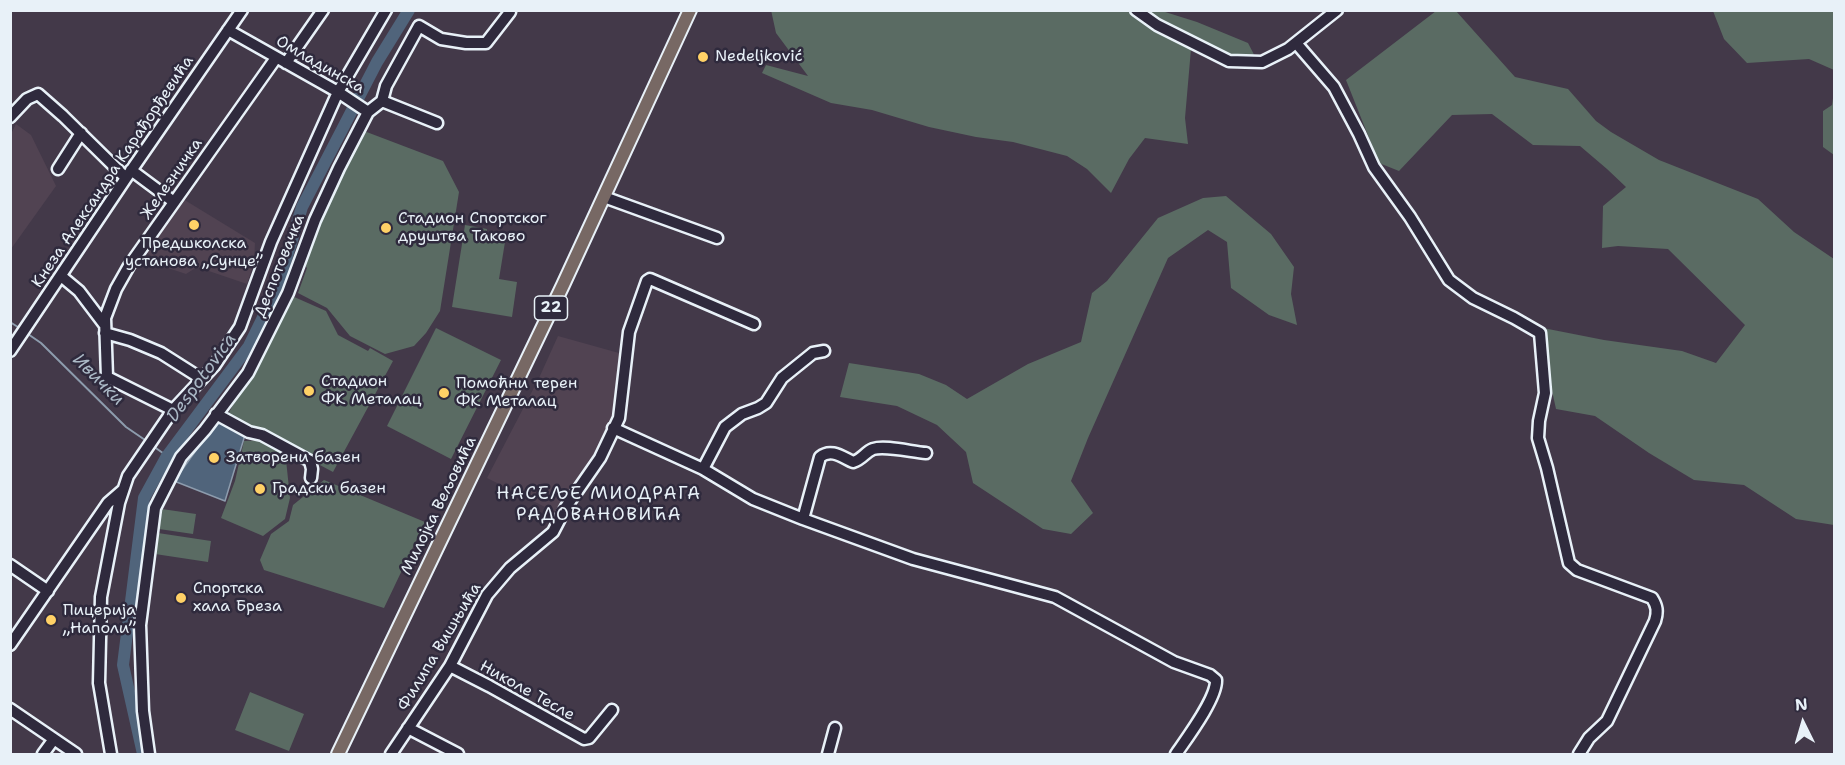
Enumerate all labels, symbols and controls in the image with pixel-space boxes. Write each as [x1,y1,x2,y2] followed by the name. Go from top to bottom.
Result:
[272,32,368,98] street label: Омладинска
[715,47,802,67] place label: Nedeljković
[696,50,710,64] marker: Nedeljković
[28,52,198,292] street label: Кнеза Александра Карађорђевића
[137,135,207,223] street label: Железничка
[398,209,547,247] place label: Стадион Спортског друштва Таково
[251,212,309,320] street label: Деспотовачка
[187,218,201,232] marker: Предшколска установа „Сунце”
[379,221,393,235] marker: Стадион Спортског друштва Таково
[125,234,263,272] place label: Предшколска установа „Сунце”
[534,296,568,320] road number: 22
[163,329,241,427] water label: Despotovica
[67,349,129,411] water label: Ивички
[321,372,422,410] place label: Стадион ФК Металац
[456,374,577,412] place label: Помоћни терен ФК Металац
[302,384,316,398] marker: Стадион ФК Металац
[437,386,451,400] marker: Помоћни терен ФК Металац
[397,434,481,578] street label: Милојка Вељовића
[226,448,360,468] place label: Затворени базен
[207,451,221,465] marker: Затворени базен
[272,479,386,499] place label: Градски базен
[253,482,267,496] marker: Градски базен
[496,483,702,526] district label: НАСЕЉЕ МИОДРАГА РАДОВАНОВИЋА
[193,579,282,617] place label: Спортска хала Бреза
[394,580,486,714] street label: Филипа Вишњића
[174,591,188,605] marker: Спортска хала Бреза
[63,601,136,639] place label: Пицерија „Наполи”
[44,613,58,627] marker: Пицерија „Наполи”
[476,657,578,725] street label: Николе Тесле
[1773,693,1833,753] north arrow
[1794,694,1809,716] text: N

